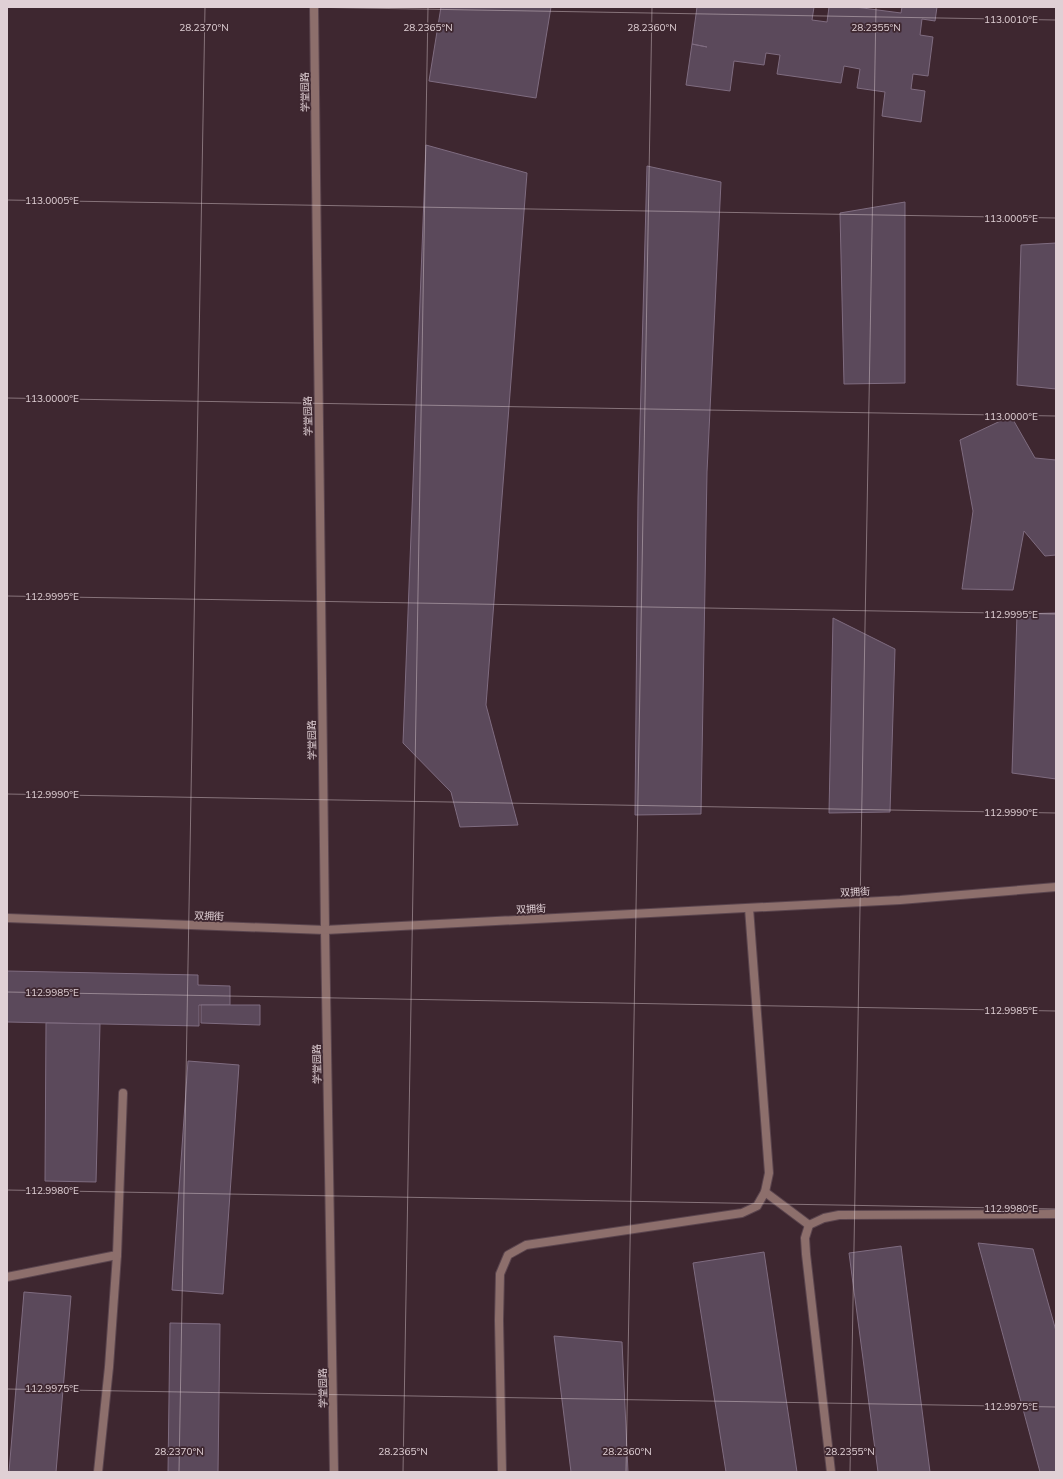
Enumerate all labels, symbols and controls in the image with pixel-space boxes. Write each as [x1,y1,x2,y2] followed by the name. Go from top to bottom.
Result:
[984,13,1038,26] text: 113.0010°E
[179,21,229,34] text: 28.2370°N
[403,21,453,34] text: 28.2365°N
[627,21,677,34] text: 28.2360°N
[851,21,901,34] text: 28.2355°N
[298,72,312,112] street label: 学堂园路
[25,194,79,207] text: 113.0005°E
[984,212,1038,225] text: 113.0005°E
[25,392,79,405] text: 113.0000°E
[301,396,315,436] street label: 学堂园路
[984,410,1038,423] text: 113.0000°E
[25,590,79,603] text: 112.9995°E
[984,608,1038,621] text: 112.9995°E
[305,720,319,760] street label: 学堂园路
[25,788,79,801] text: 112.9990°E
[984,806,1038,819] text: 112.9990°E
[840,885,870,899] street label: 双拥街
[516,902,546,916] street label: 双拥街
[194,909,224,923] street label: 双拥街
[25,986,79,999] text: 112.9985°E
[984,1004,1038,1017] text: 112.9985°E
[310,1044,324,1084] street label: 学堂园路
[25,1184,79,1197] text: 112.9980°E
[984,1202,1038,1215] text: 112.9980°E
[316,1368,330,1408] street label: 学堂园路
[25,1382,79,1395] text: 112.9975°E
[984,1400,1038,1413] text: 112.9975°E
[154,1445,204,1458] text: 28.2370°N
[378,1445,428,1458] text: 28.2365°N
[602,1445,652,1458] text: 28.2360°N
[825,1445,875,1458] text: 28.2355°N

